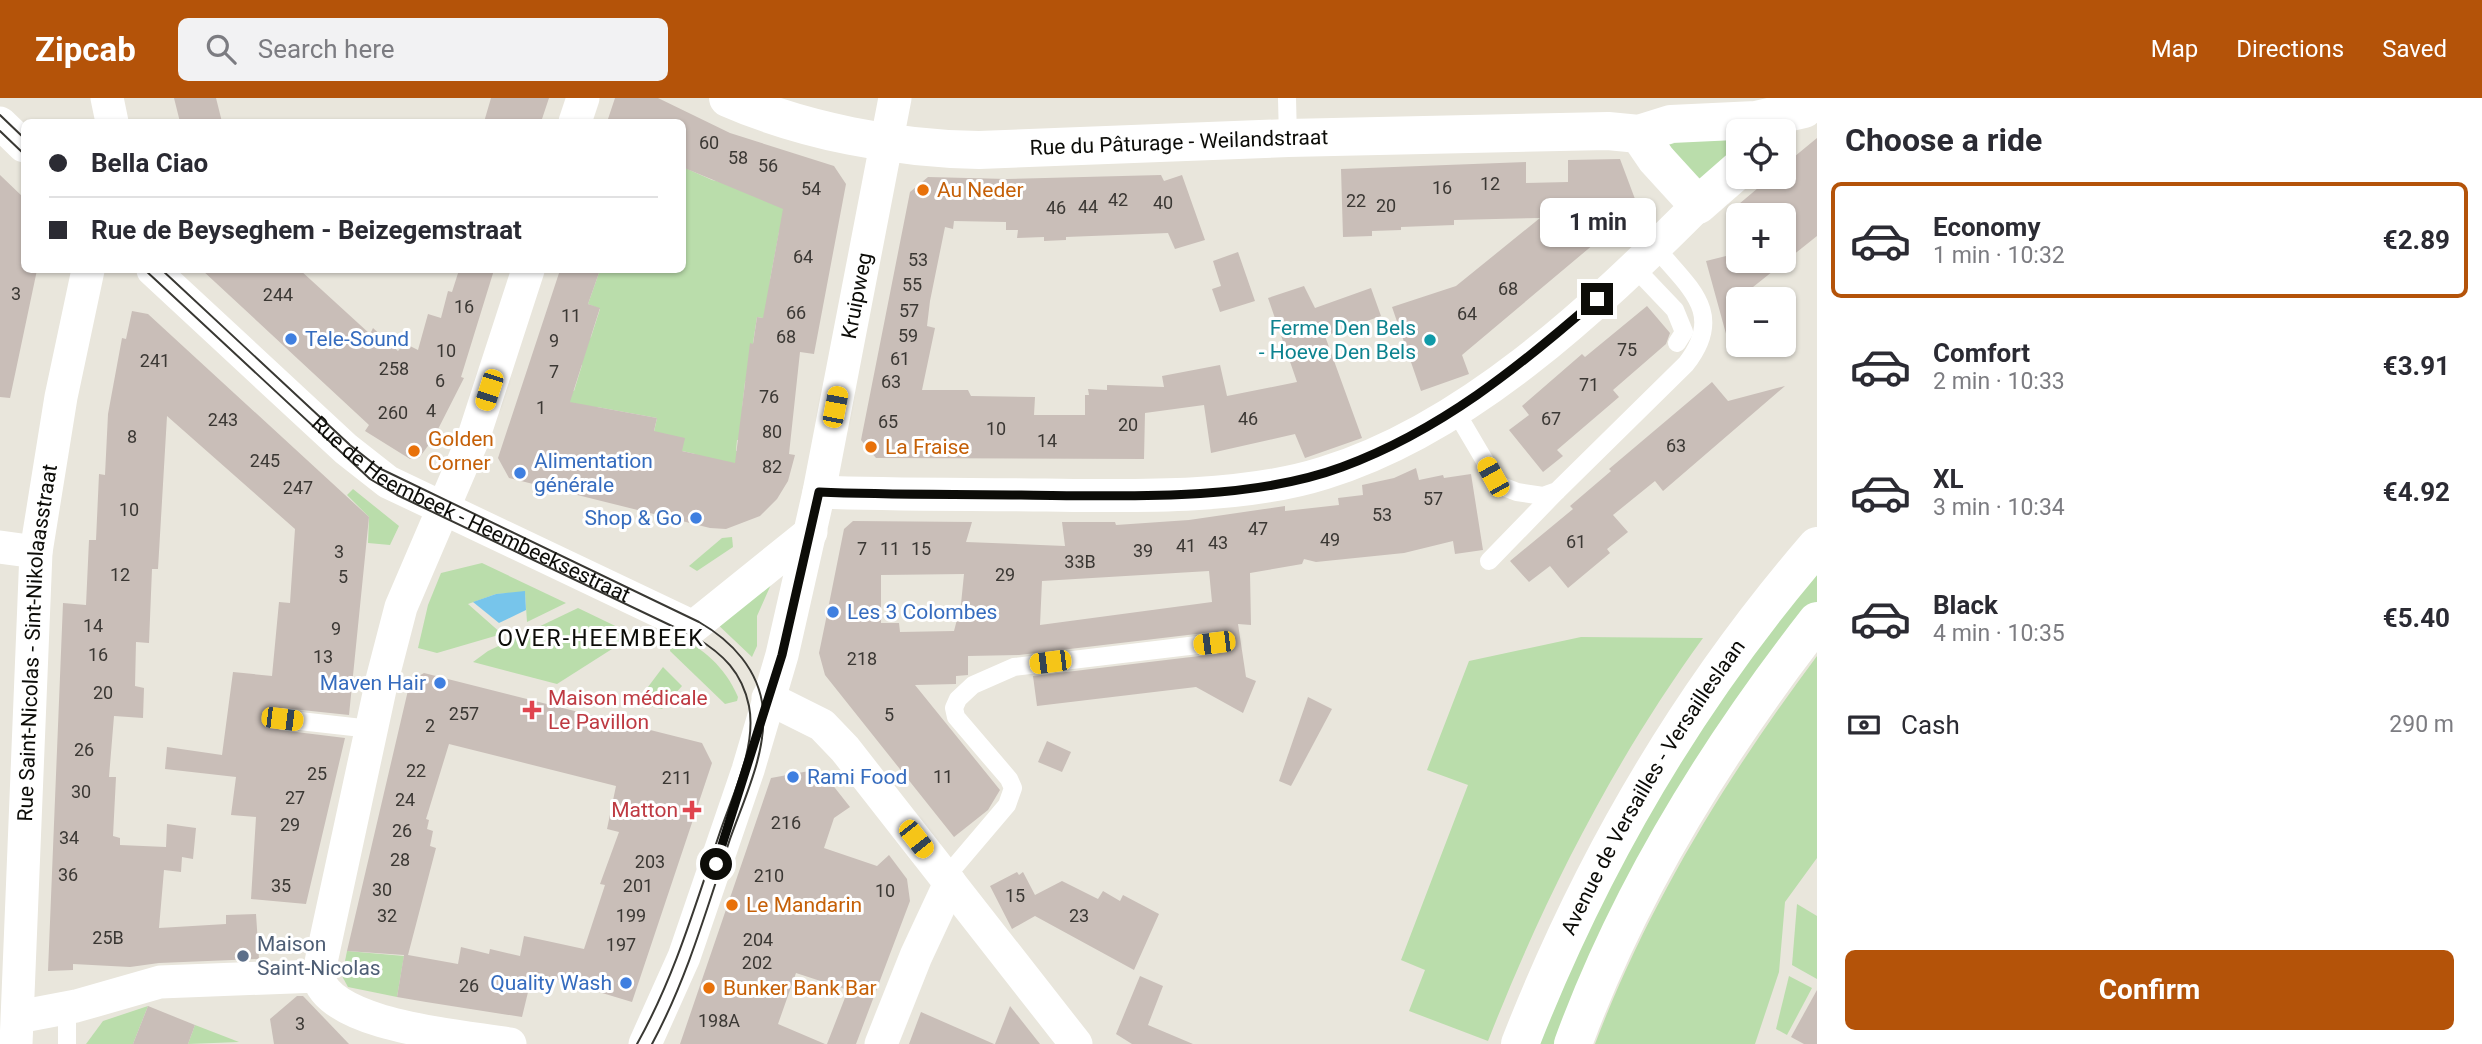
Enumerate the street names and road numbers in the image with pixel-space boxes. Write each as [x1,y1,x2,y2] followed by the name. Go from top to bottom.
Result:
[1029,125,1329,160] street label: Rue du Pâturage - Weilandstraat
[837,250,877,341] street label: Kruipweg
[307,411,634,607] street label: Rue de Heembeek - Heembeeksestraat
[13,462,62,822] street label: Rue Saint-Nicolas - Sint-Nikolaasstraat
[1556,635,1750,939] street label: Avenue de Versailles - Versailleslaan

